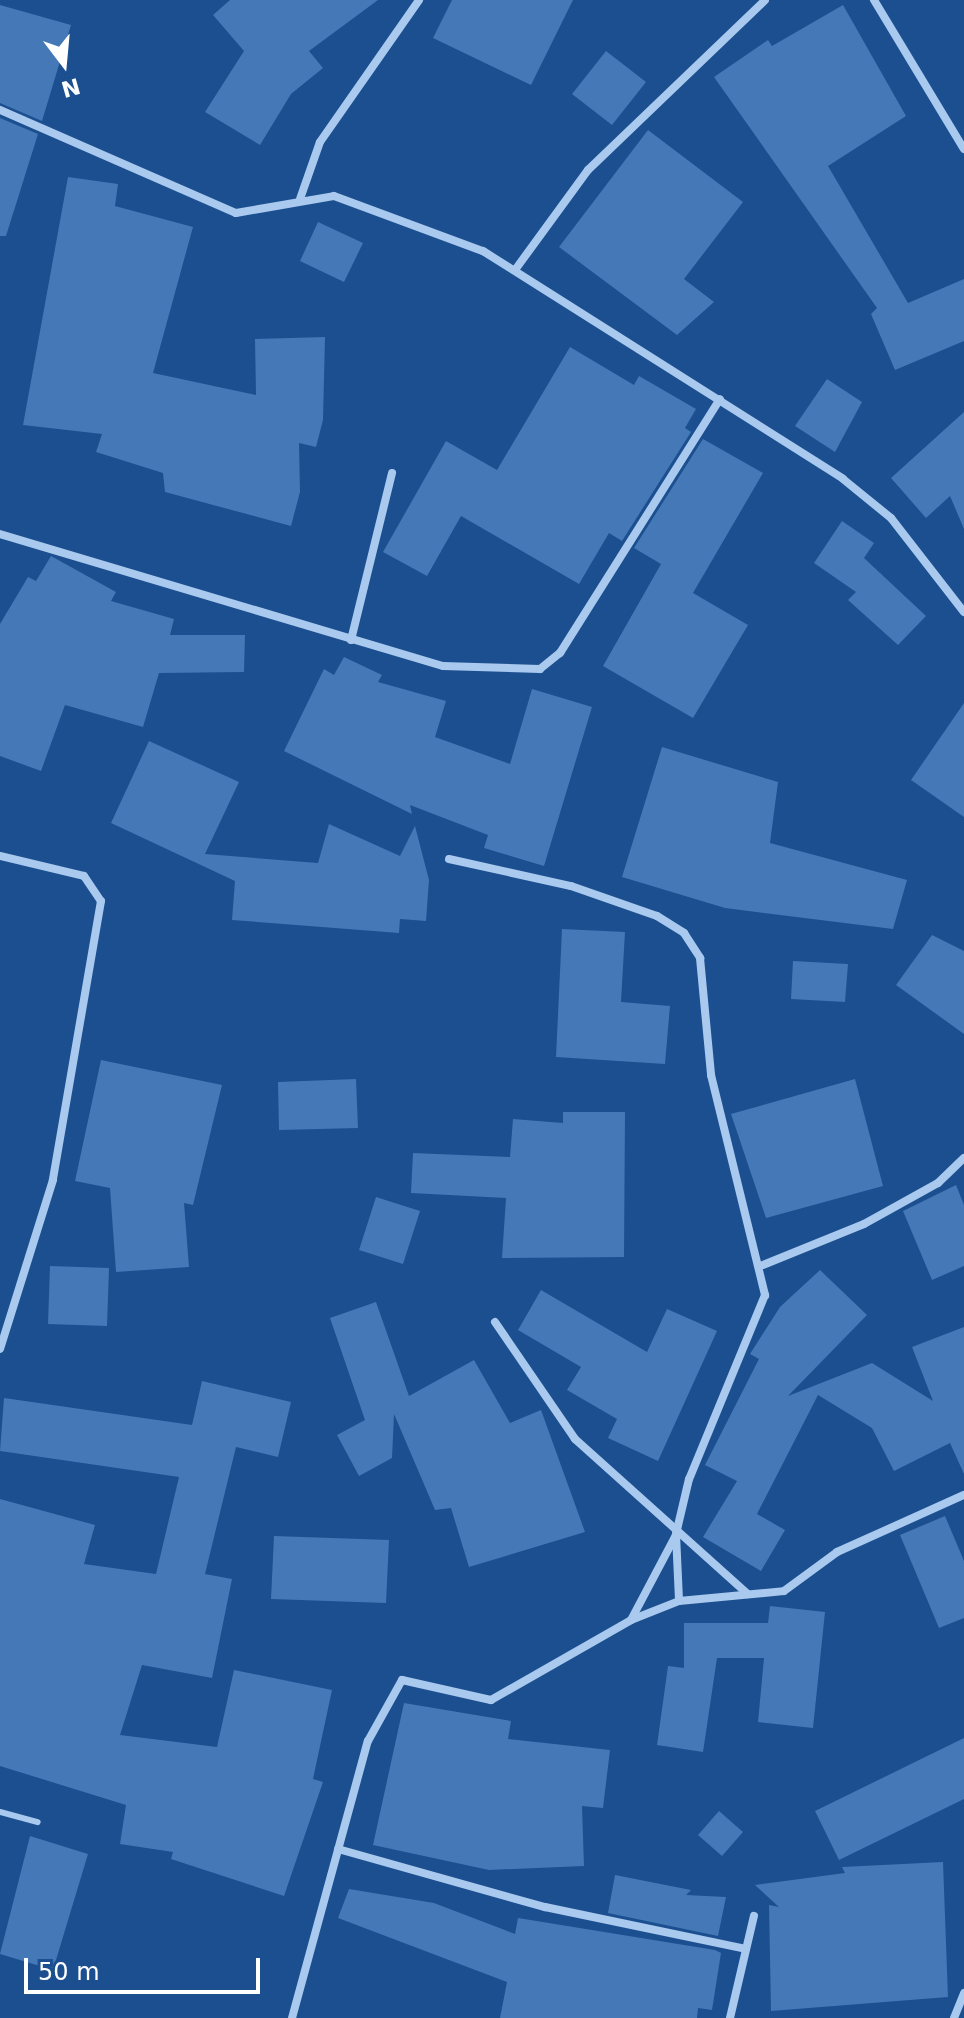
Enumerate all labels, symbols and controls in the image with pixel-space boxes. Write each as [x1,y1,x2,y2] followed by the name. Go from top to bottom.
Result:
[24,24,104,104] north arrow
[58,73,83,102] text: N
[28,1942,264,1992] scale bar
[38,1958,100,1986] text: 50 m

